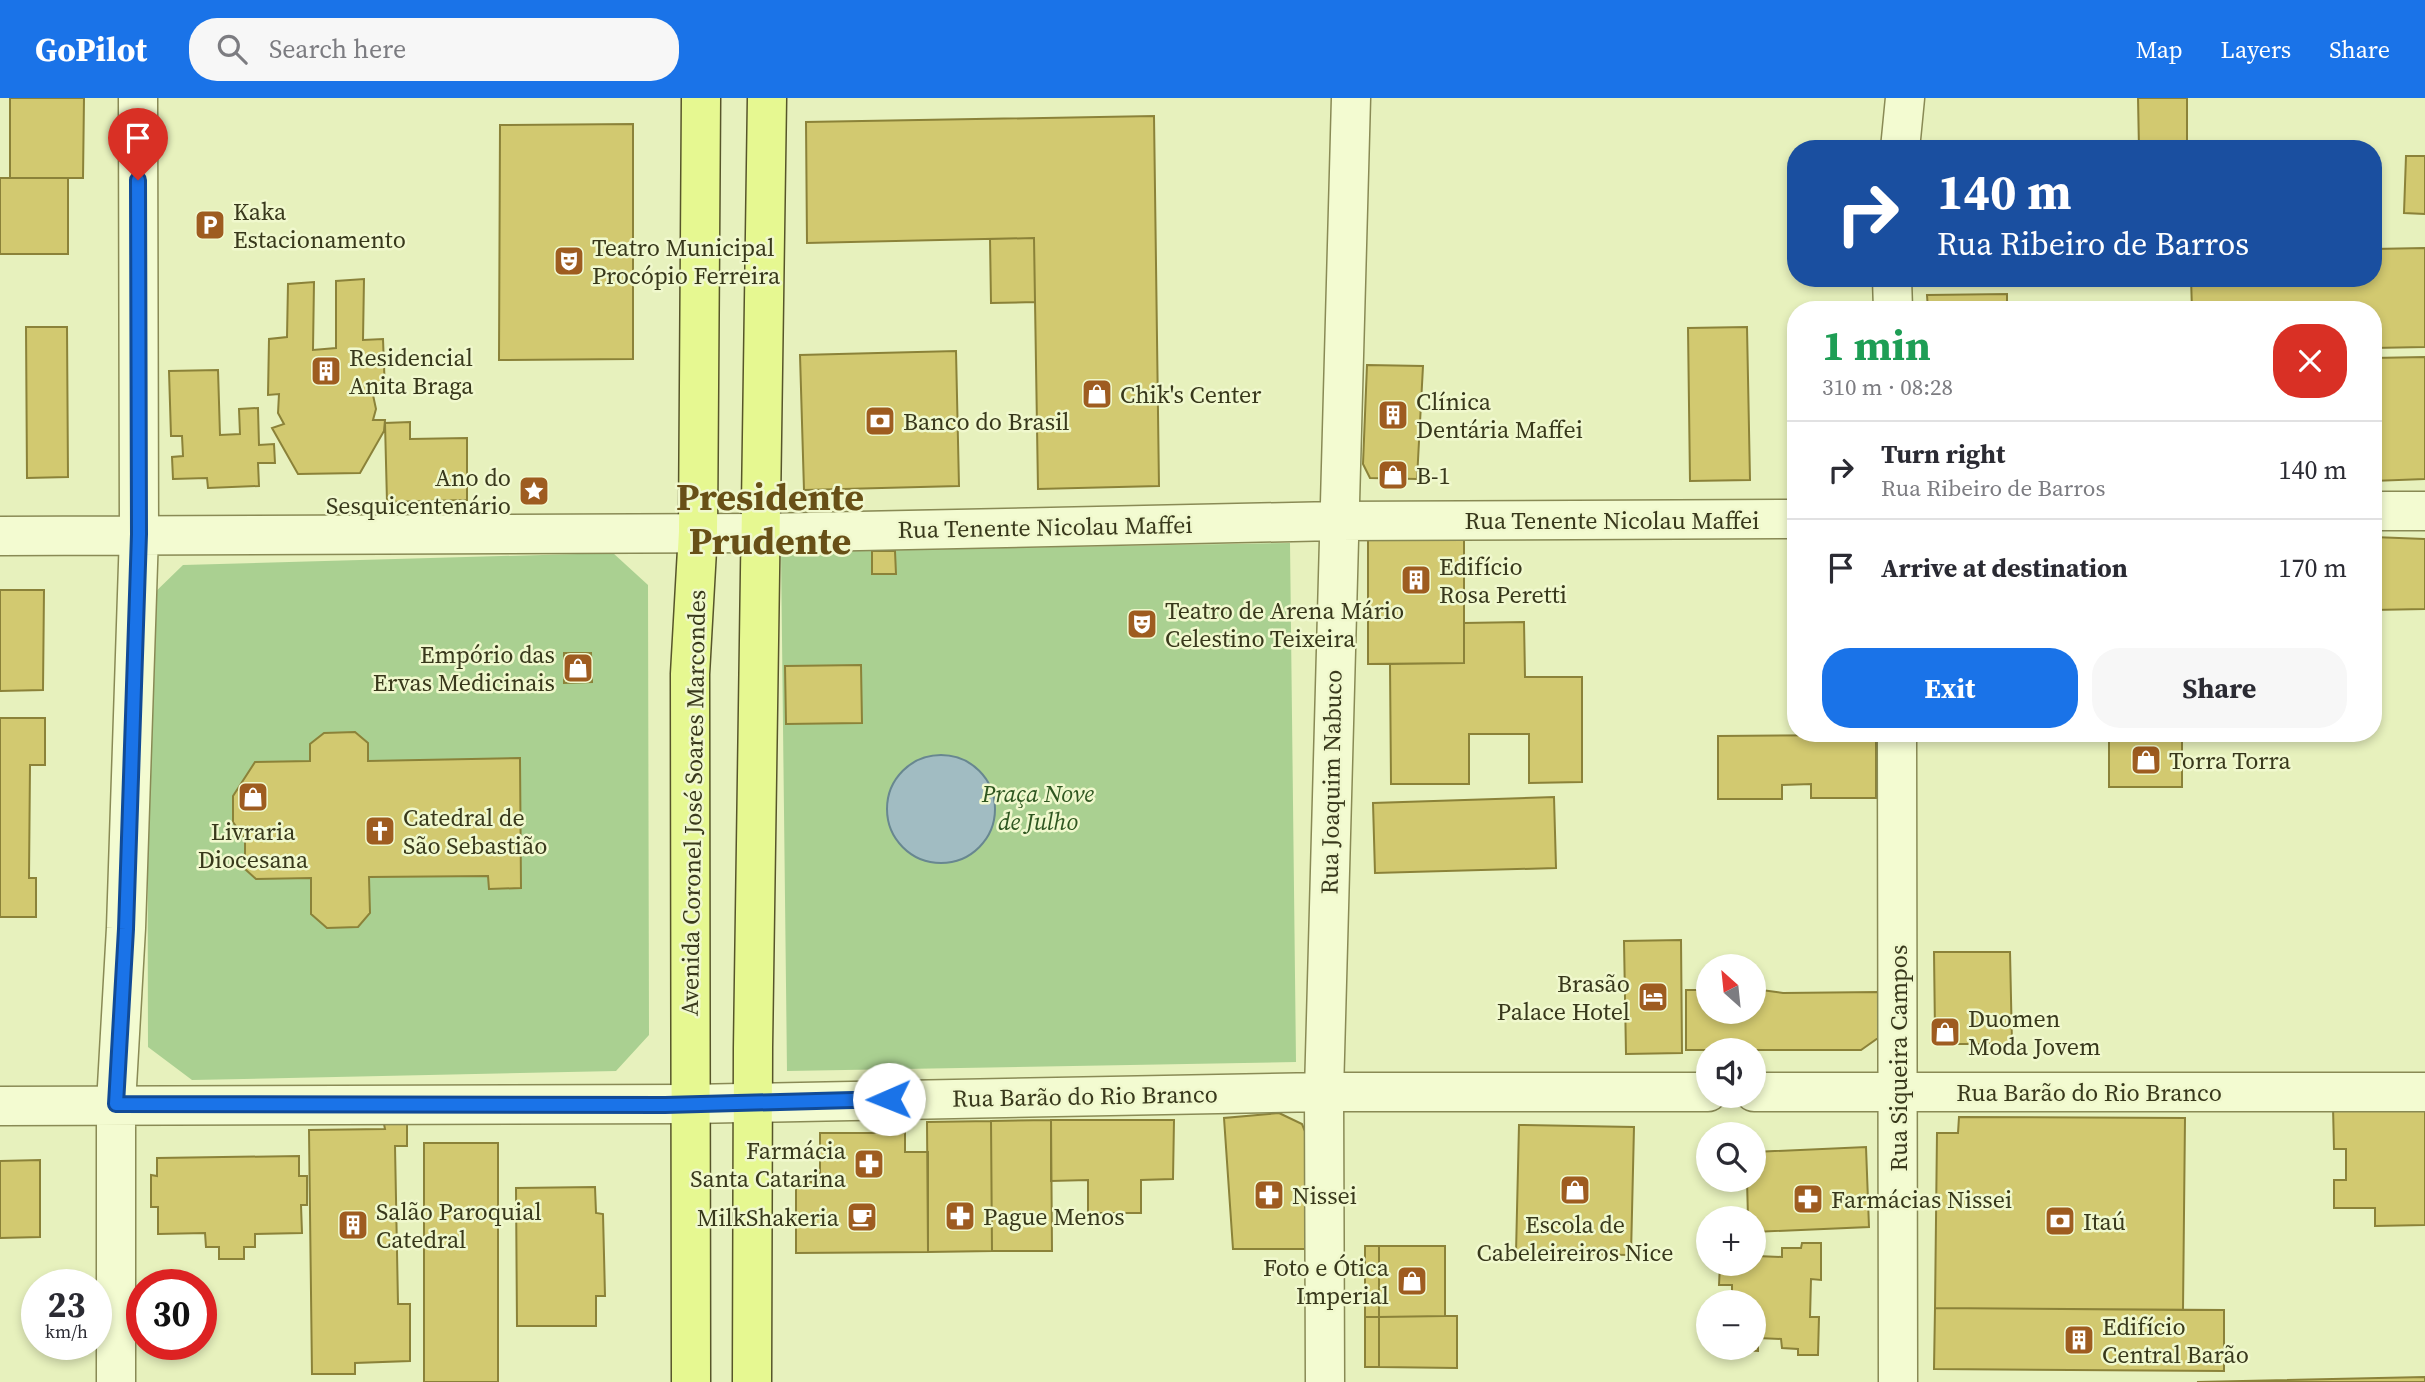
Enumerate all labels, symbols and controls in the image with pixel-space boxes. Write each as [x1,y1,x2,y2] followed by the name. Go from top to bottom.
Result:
[189,18,679,81] search box
[35,27,147,72] text: GoPilot
[213,30,251,68] icon: search
[269,31,406,67] text: Search here
[2136,33,2183,66] text: Map
[2221,33,2291,66] text: Layers
[2329,33,2390,66] text: Share
[108,108,168,180] pin
[119,119,157,157] icon: arrive
[1937,158,2072,225] text: 140 m
[1822,168,1913,259] icon: right
[233,195,406,256] place label: Kaka Estacionamento
[193,208,227,242] parking icon: Kaka Estacionamento
[1937,222,2249,266] text: Rua Ribeiro de Barros
[592,231,781,292] place label: Teatro Municipal Procópio Ferreira
[552,244,586,278] theatre icon: Teatro Municipal Procópio Ferreira
[1822,316,1931,374] text: 1 min
[2273,324,2347,398] button: close
[349,341,474,402] place label: Residencial Anita Braga
[309,354,343,388] building icon: Residencial Anita Braga
[1822,371,1953,403] text: 310 m · 08:28
[1080,377,1114,411] shop icon: Chik's Center
[1120,378,1262,411] place label: Chik's Center
[1416,385,1583,446] place label: Clínica Dentária Maffei
[1376,398,1410,432] building icon: Clínica Dentária Maffei
[863,404,897,438] bank icon: Banco do Brasil
[903,405,1070,438] place label: Banco do Brasil
[1881,436,2005,472] text: Turn right
[1822,451,1860,489] icon: right
[2279,452,2347,488] text: 140 m
[1376,458,1410,492] shop icon: B-1
[1416,459,1451,492] place label: B-1
[326,461,511,522] place label: Ano do Sesquicentenário
[676,471,864,567] district label: Presidente Prudente
[1881,472,2105,504] text: Rua Ribeiro de Barros
[517,474,551,508] place icon: Ano do Sesquicentenário
[1465,504,1759,537] street label: Rua Tenente Nicolau Maffei
[897,508,1193,546] street label: Rua Tenente Nicolau Maffei
[1822,549,1860,587] icon: arrive
[1439,550,1567,611] place label: Edifício Rosa Peretti
[1881,550,2128,586] text: Arrive at destination
[2279,550,2347,586] text: 170 m
[1399,563,1433,597] building icon: Edifício Rosa Peretti
[673,590,713,1016] street label: Avenida Coronel José Soares Marcondes
[1165,594,1404,655] place label: Teatro de Arena Mário Celestino Teixeira
[1125,607,1159,641] theatre icon: Teatro de Arena Mário Celestino Teixeira
[373,638,555,699] place label: Empório das Ervas Medicinais
[1822,648,2078,728] button: Exit
[2092,648,2347,728] button: Share
[561,651,595,685] shop icon: Empório das Ervas Medicinais
[1313,669,1349,895] street label: Rua Joaquim Nabuco
[2129,743,2163,777] shop icon: Torra Torra
[2169,744,2291,777] place label: Torra Torra
[981,777,1094,838] park label: Praça Nove de Julho
[236,780,270,814] shop icon: Livraria Diocesana
[403,801,547,862] place label: Catedral de São Sebastião
[363,814,397,848] church icon: Catedral de São Sebastião
[198,815,309,876] place label: Livraria Diocesana
[1882,945,1915,1171] street label: Rua Siqueira Campos
[1696,954,1766,1024] north arrow
[1696,954,1766,1360] map controls
[1497,967,1630,1028] place label: Brasão Palace Hotel
[1636,980,1670,1014] hotel icon: Brasão Palace Hotel
[1968,1002,2101,1063] place label: Duomen Moda Jovem
[1928,1015,1962,1049] shop icon: Duomen Moda Jovem
[1696,1038,1766,1108] button: sound
[852,1062,926,1136] position arrow
[1956,1076,2222,1109] street label: Rua Barão do Rio Branco
[952,1077,1218,1115] street label: Rua Barão do Rio Branco
[1696,1122,1766,1192] button: search
[690,1134,847,1195] place label: Farmácia Santa Catarina
[852,1147,886,1181] pharmacy icon: Farmácia Santa Catarina
[1558,1173,1592,1207] shop icon: Escola de Cabeleireiros Nice
[1252,1178,1286,1212] pharmacy icon: Nissei
[1292,1179,1357,1212] place label: Nissei
[1791,1182,1825,1216] pharmacy icon: Farmácias Nissei
[1831,1183,2012,1216] place label: Farmácias Nissei
[376,1195,542,1256] place label: Salão Paroquial Catedral
[943,1199,977,1233] pharmacy icon: Pague Menos
[845,1200,879,1234] cafe icon: MilkShakeria
[983,1200,1125,1233] place label: Pague Menos
[697,1201,840,1234] place label: MilkShakeria
[2043,1204,2077,1238] bank icon: Itaú
[2083,1205,2126,1238] place label: Itaú
[1696,1206,1766,1276] button: +
[336,1208,370,1242] building icon: Salão Paroquial Catedral
[1477,1208,1673,1269] place label: Escola de Cabeleireiros Nice
[1263,1251,1390,1312] place label: Foto e Ótica Imperial
[1395,1264,1429,1298] shop icon: Foto e Ótica Imperial
[126,1269,217,1360] speed limit sign: 30
[48,1281,85,1329] text: 23
[1696,1290,1766,1360] button: −
[2102,1310,2249,1371] place label: Edifício Central Barão
[45,1319,88,1344] text: km/h
[2062,1323,2096,1357] building icon: Edifício Central Barão

